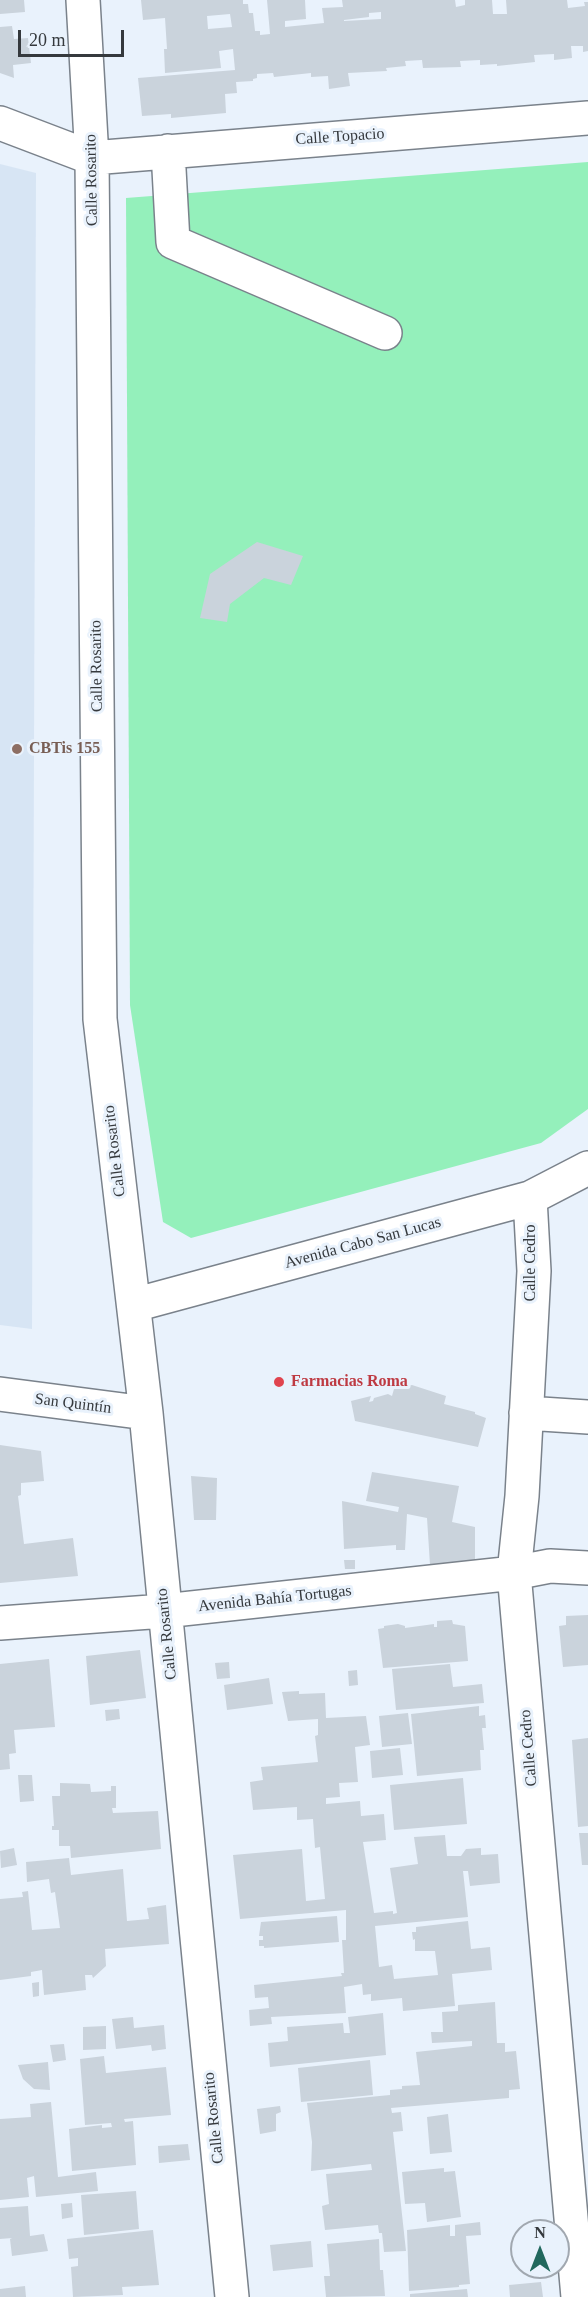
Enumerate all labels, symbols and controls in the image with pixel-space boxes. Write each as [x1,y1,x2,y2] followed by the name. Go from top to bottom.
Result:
[21,18,128,56] scale bar
[29,30,66,50] text: 20 m
[295,124,385,150] street label: Calle Topacio
[82,134,102,226] street label: Calle Rosarito
[87,620,107,712] street label: Calle Rosarito
[29,739,100,759] place label: CBTis 155
[10,742,24,756] marker: CBTis 155
[100,1104,130,1198] street label: Calle Rosarito
[283,1213,443,1273] street label: Avenida Cabo San Lucas
[521,1225,541,1301] street label: Calle Cedro
[291,1372,408,1392] place label: Farmacias Roma
[272,1375,286,1389] marker: Farmacias Roma
[34,1390,112,1418] street label: San Quintín
[197,1581,353,1617] street label: Avenida Bahía Tortugas
[153,1587,181,1681] street label: Calle Rosarito
[516,1709,542,1787] street label: Calle Cedro
[200,2071,228,2165] street label: Calle Rosarito
[510,2219,570,2279] north arrow
[534,2224,546,2241] text: N

